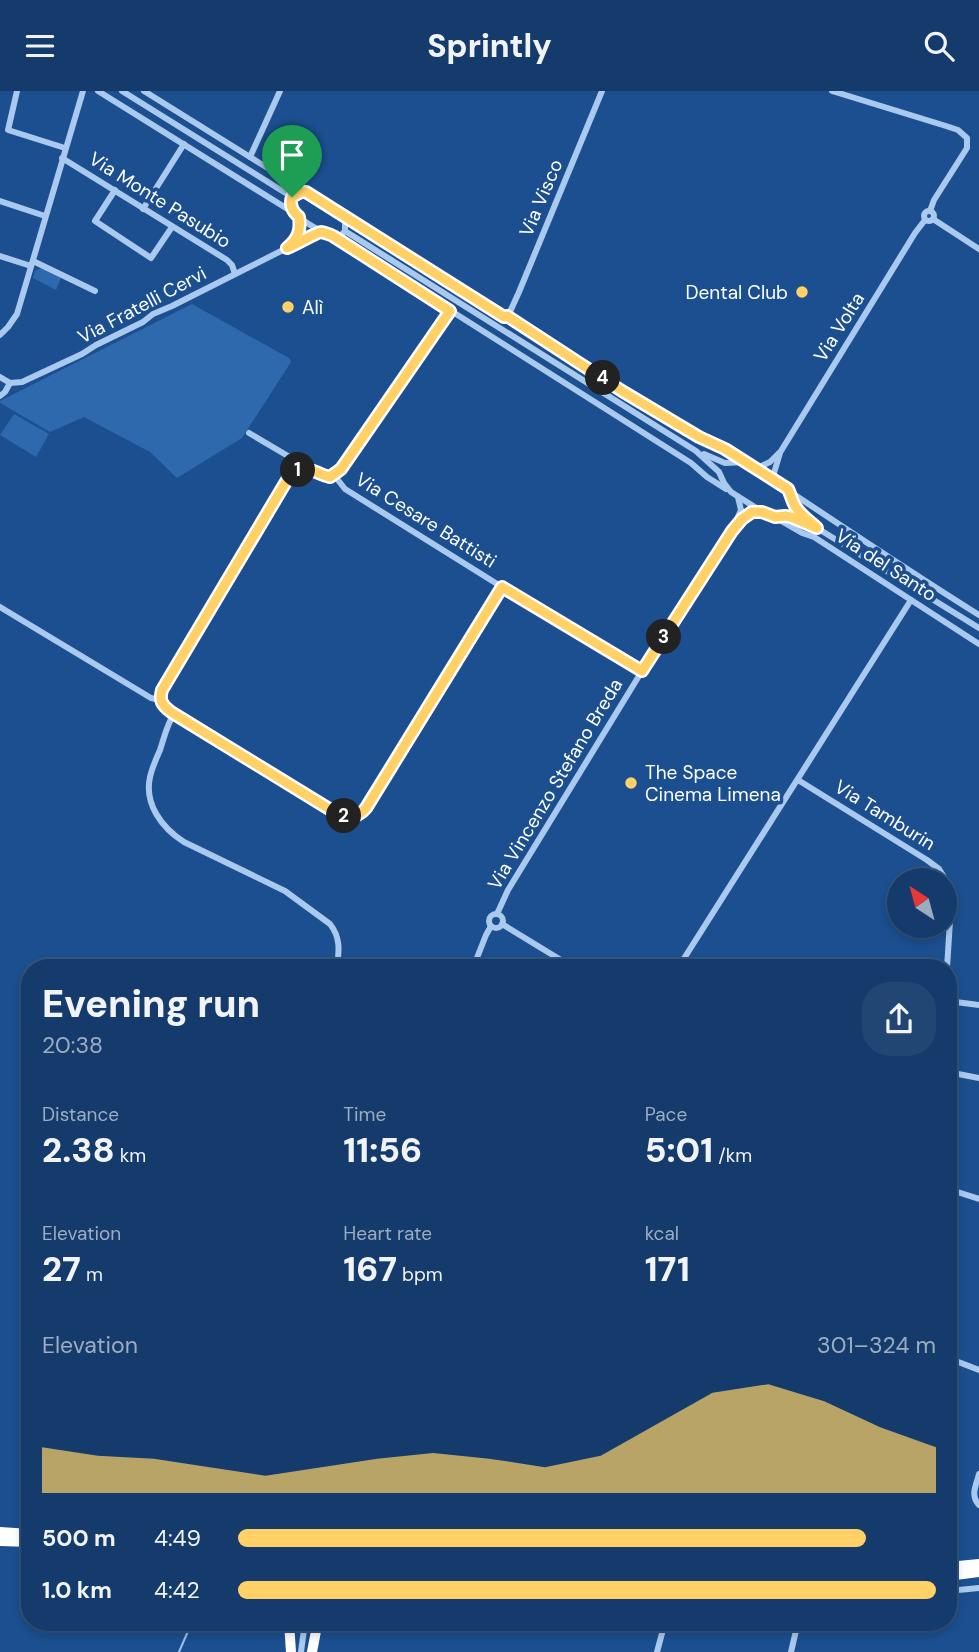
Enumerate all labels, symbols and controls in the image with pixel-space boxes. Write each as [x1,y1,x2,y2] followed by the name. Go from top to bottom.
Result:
[427,25,552,67] text: Sprintly
[21,27,59,65] icon: menu
[920,27,958,65] icon: search
[262,125,322,197] pin
[273,136,311,174] icon: arrive
[84,146,236,254] street label: Via Monte Pasubio
[514,156,568,240] street label: Via Visco
[73,261,211,349] street label: Via Fratelli Cervi
[686,280,788,305] place label: Dental Club
[794,284,810,300] marker: Dental Club
[808,288,870,366] street label: Via Volta
[302,295,324,320] place label: Alì
[280,299,296,315] marker: Alì
[586,361,620,395] pin: 4
[596,365,609,390] text: 4
[280,453,316,487] pin: 1
[294,457,301,482] text: 1
[351,467,501,573] street label: Via Cesare Battisti
[831,523,941,607] street label: Via del Santo
[646,619,682,655] pin: 3
[658,624,669,649] text: 3
[482,674,628,894] street label: Via Vincenzo Stefano Breda
[645,760,781,807] place label: The Space Cinema Limena
[830,774,940,856] street label: Via Tamburin
[623,775,639,791] marker: The Space Cinema Limena
[326,799,362,833] pin: 2
[338,803,349,828] text: 2
[887,868,957,938] north arrow
[887,868,957,938] map controls
[42,979,260,1029] text: Evening run
[862,982,936,1056] button: share
[42,1030,103,1060] text: 20:38
[42,1102,119,1127] text: Distance
[343,1102,386,1127] text: Time
[645,1102,687,1127] text: Pace
[42,1127,115,1173] text: 2.38
[343,1127,422,1173] text: 11:56
[645,1127,713,1173] text: 5:01
[115,1143,146,1168] text: km
[713,1143,752,1168] text: /km
[42,1221,121,1246] text: Elevation
[343,1221,432,1246] text: Heart rate
[645,1221,679,1246] text: kcal
[42,1246,81,1292] text: 27
[343,1246,397,1292] text: 167
[645,1246,690,1292] text: 171
[81,1262,103,1287] text: m
[397,1262,443,1287] text: bpm
[42,1330,138,1360] text: Elevation
[817,1330,936,1360] text: 301–324 m
[42,1523,116,1553] text: 500 m
[154,1523,201,1553] text: 4:49
[42,1575,112,1605] text: 1.0 km
[154,1575,200,1605] text: 4:42

